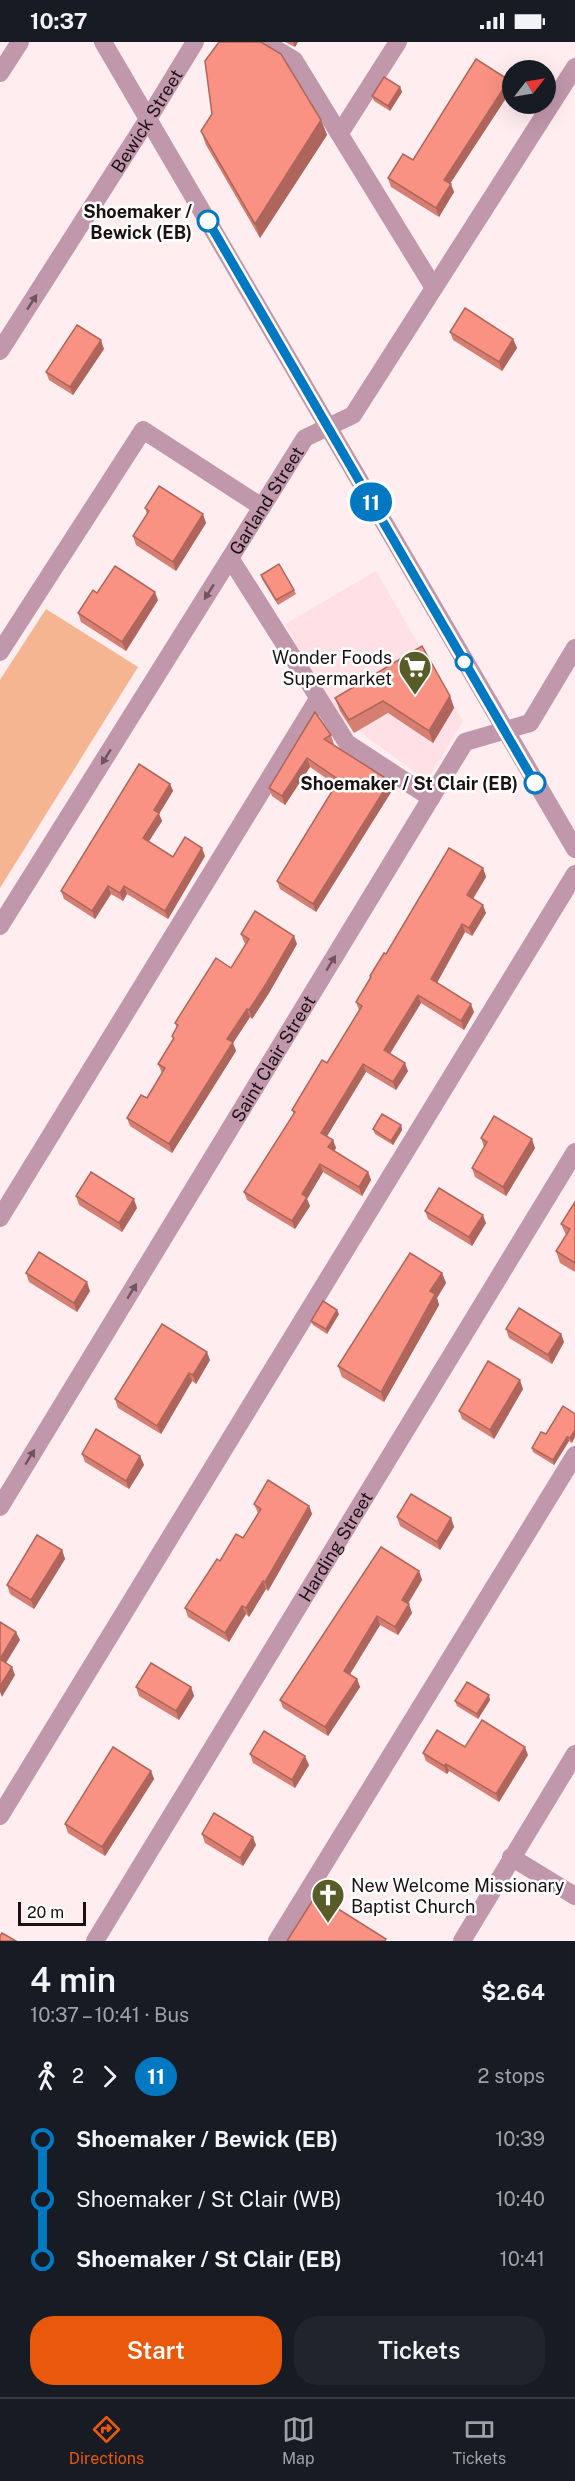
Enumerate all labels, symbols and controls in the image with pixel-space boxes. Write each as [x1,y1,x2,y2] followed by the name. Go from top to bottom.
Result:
[30,8,88,34] text: 10:37
[502,60,556,114] north arrow
[502,60,556,114] map controls
[106,65,186,176] street label: Bewick Street
[83,201,192,243] place label: Shoemaker / Bewick (EB)
[197,210,219,232] marker: Shoemaker / Bewick (EB)
[26,294,37,310] one-way arrow
[224,442,308,558] street label: Garland Street
[344,482,398,522] line badge: 11
[362,490,380,515] text: 11
[203,583,215,599] one-way arrow
[272,647,392,689] place label: Wonder Foods Supermarket
[397,649,433,696] supermarket icon: Wonder Foods Supermarket
[455,653,473,671] unlabelled marker
[100,749,111,765] one-way arrow
[524,772,546,794] marker: Shoemaker / St Clair (EB)
[300,773,518,794] place label: Shoemaker / St Clair (EB)
[325,954,336,971] one-way arrow
[226,991,319,1125] street label: Saint Clair Street
[126,1283,137,1299] one-way arrow
[25,1449,36,1465] one-way arrow
[294,1488,376,1605] street label: Harding Street
[351,1875,565,1917] place label: New Welcome Missionary Baptist Church
[310,1877,346,1924] church icon: New Welcome Missionary Baptist Church
[18,1899,86,1926] scale bar
[27,1903,64,1922] text: 20 m
[30,1961,116,1999] text: 4 min
[481,1979,545,2005] text: $2.64
[30,2003,189,2027] text: 10:37 – 10:41 · Bus
[30,2060,63,2093] icon: walk
[93,2060,126,2093] icon: forward
[72,2064,84,2088] text: 2
[147,2064,165,2089] text: 11
[478,2064,545,2088] text: 2 stops
[76,2126,338,2152] text: Shoemaker / Bewick (EB)
[495,2127,545,2151] text: 10:39
[76,2186,341,2212] text: Shoemaker / St Clair (WB)
[495,2187,545,2211] text: 10:40
[76,2246,342,2272] text: Shoemaker / St Clair (EB)
[500,2247,545,2271] text: 10:41
[30,2316,282,2385] button: Start
[294,2316,545,2385] button: Tickets
[69,2413,144,2468] tab: Directions
[282,2413,315,2468] tab: Map
[452,2413,506,2468] tab: Tickets

